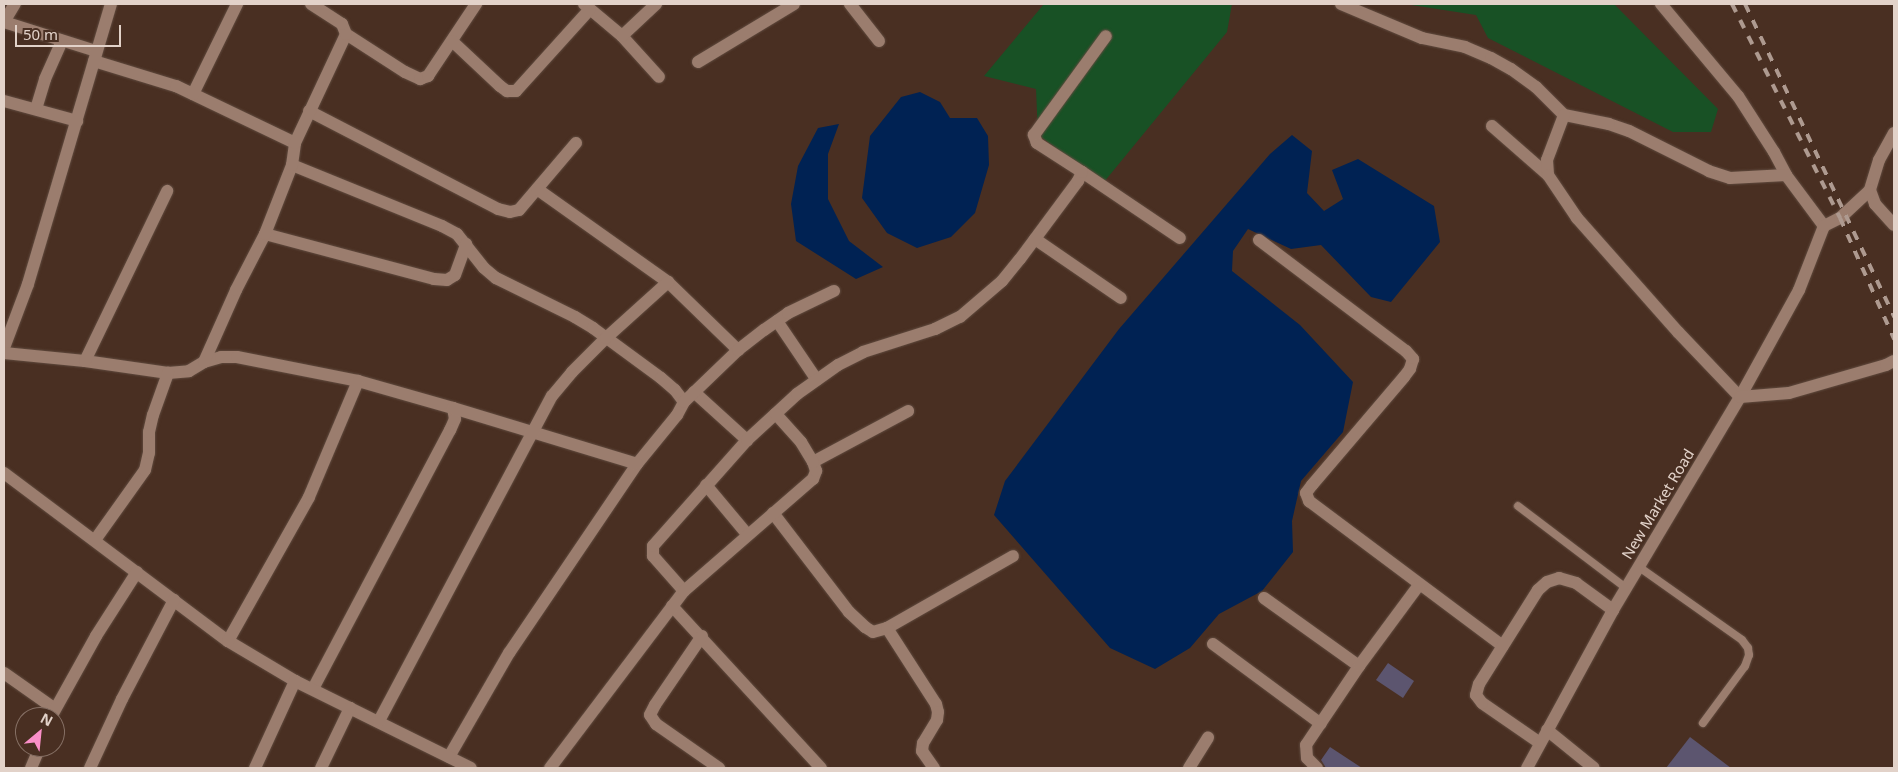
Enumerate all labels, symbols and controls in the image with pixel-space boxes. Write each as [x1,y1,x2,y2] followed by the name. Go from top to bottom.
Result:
[18,15,124,47] scale bar
[23,24,58,44] text: 50 m
[1618,446,1698,562] street label: New Market Road
[15,707,65,757] north arrow
[37,708,56,730] text: N

